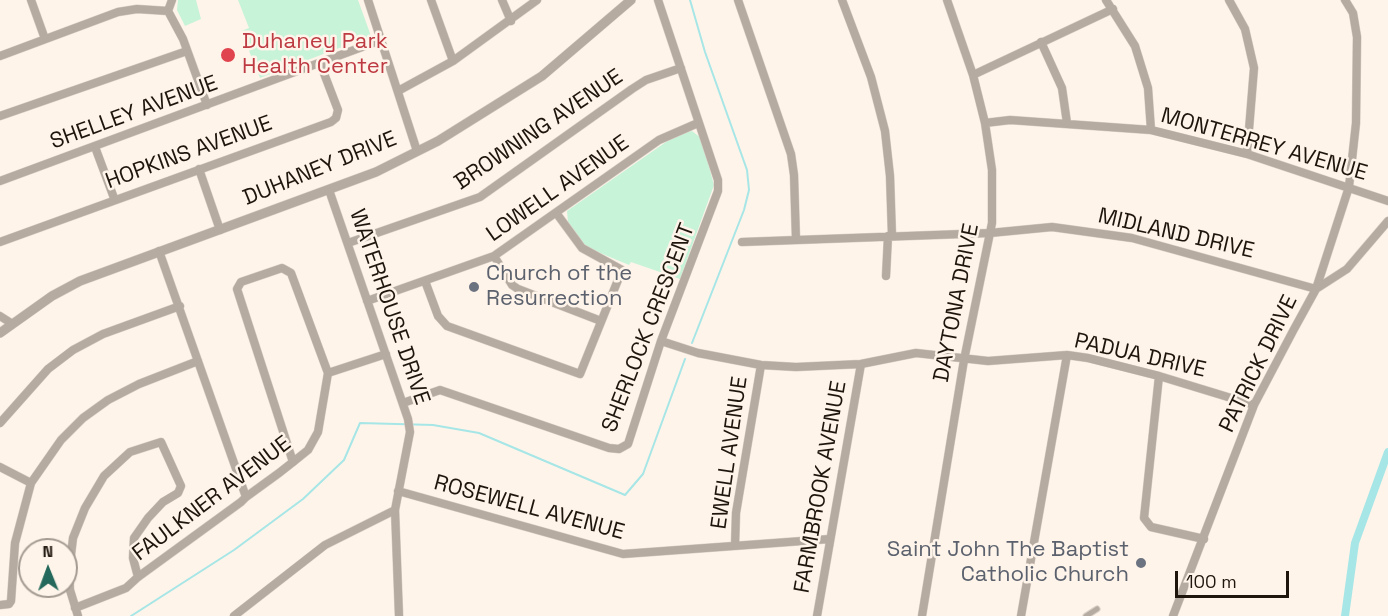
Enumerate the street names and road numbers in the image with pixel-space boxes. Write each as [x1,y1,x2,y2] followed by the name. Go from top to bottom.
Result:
[450,64,628,196] street label: BROWNING AVENUE
[47,70,221,156] street label: SHELLEY AVENUE
[1158,103,1370,187] street label: MONTERREY AVENUE
[102,111,276,195] street label: HOPKINS AVENUE
[239,126,401,212] street label: DUHANEY DRIVE
[482,130,634,248] street label: LOWELL AVENUE
[1095,203,1257,265] street label: MIDLAND DRIVE
[343,206,435,408] street label: WATERHOUSE DRIVE
[597,220,701,436] street label: SHERLOCK CRESCENT
[929,222,985,384] street label: DAYTONA DRIVE
[1214,291,1304,437] street label: PATRICK DRIVE
[1072,328,1208,384] street label: PADUA DRIVE
[706,375,754,531] street label: EWELL AVENUE
[789,379,853,595] street label: FARMBROOK AVENUE
[128,431,296,567] street label: FAULKNER AVENUE
[431,470,627,546] street label: ROSEWELL AVENUE

